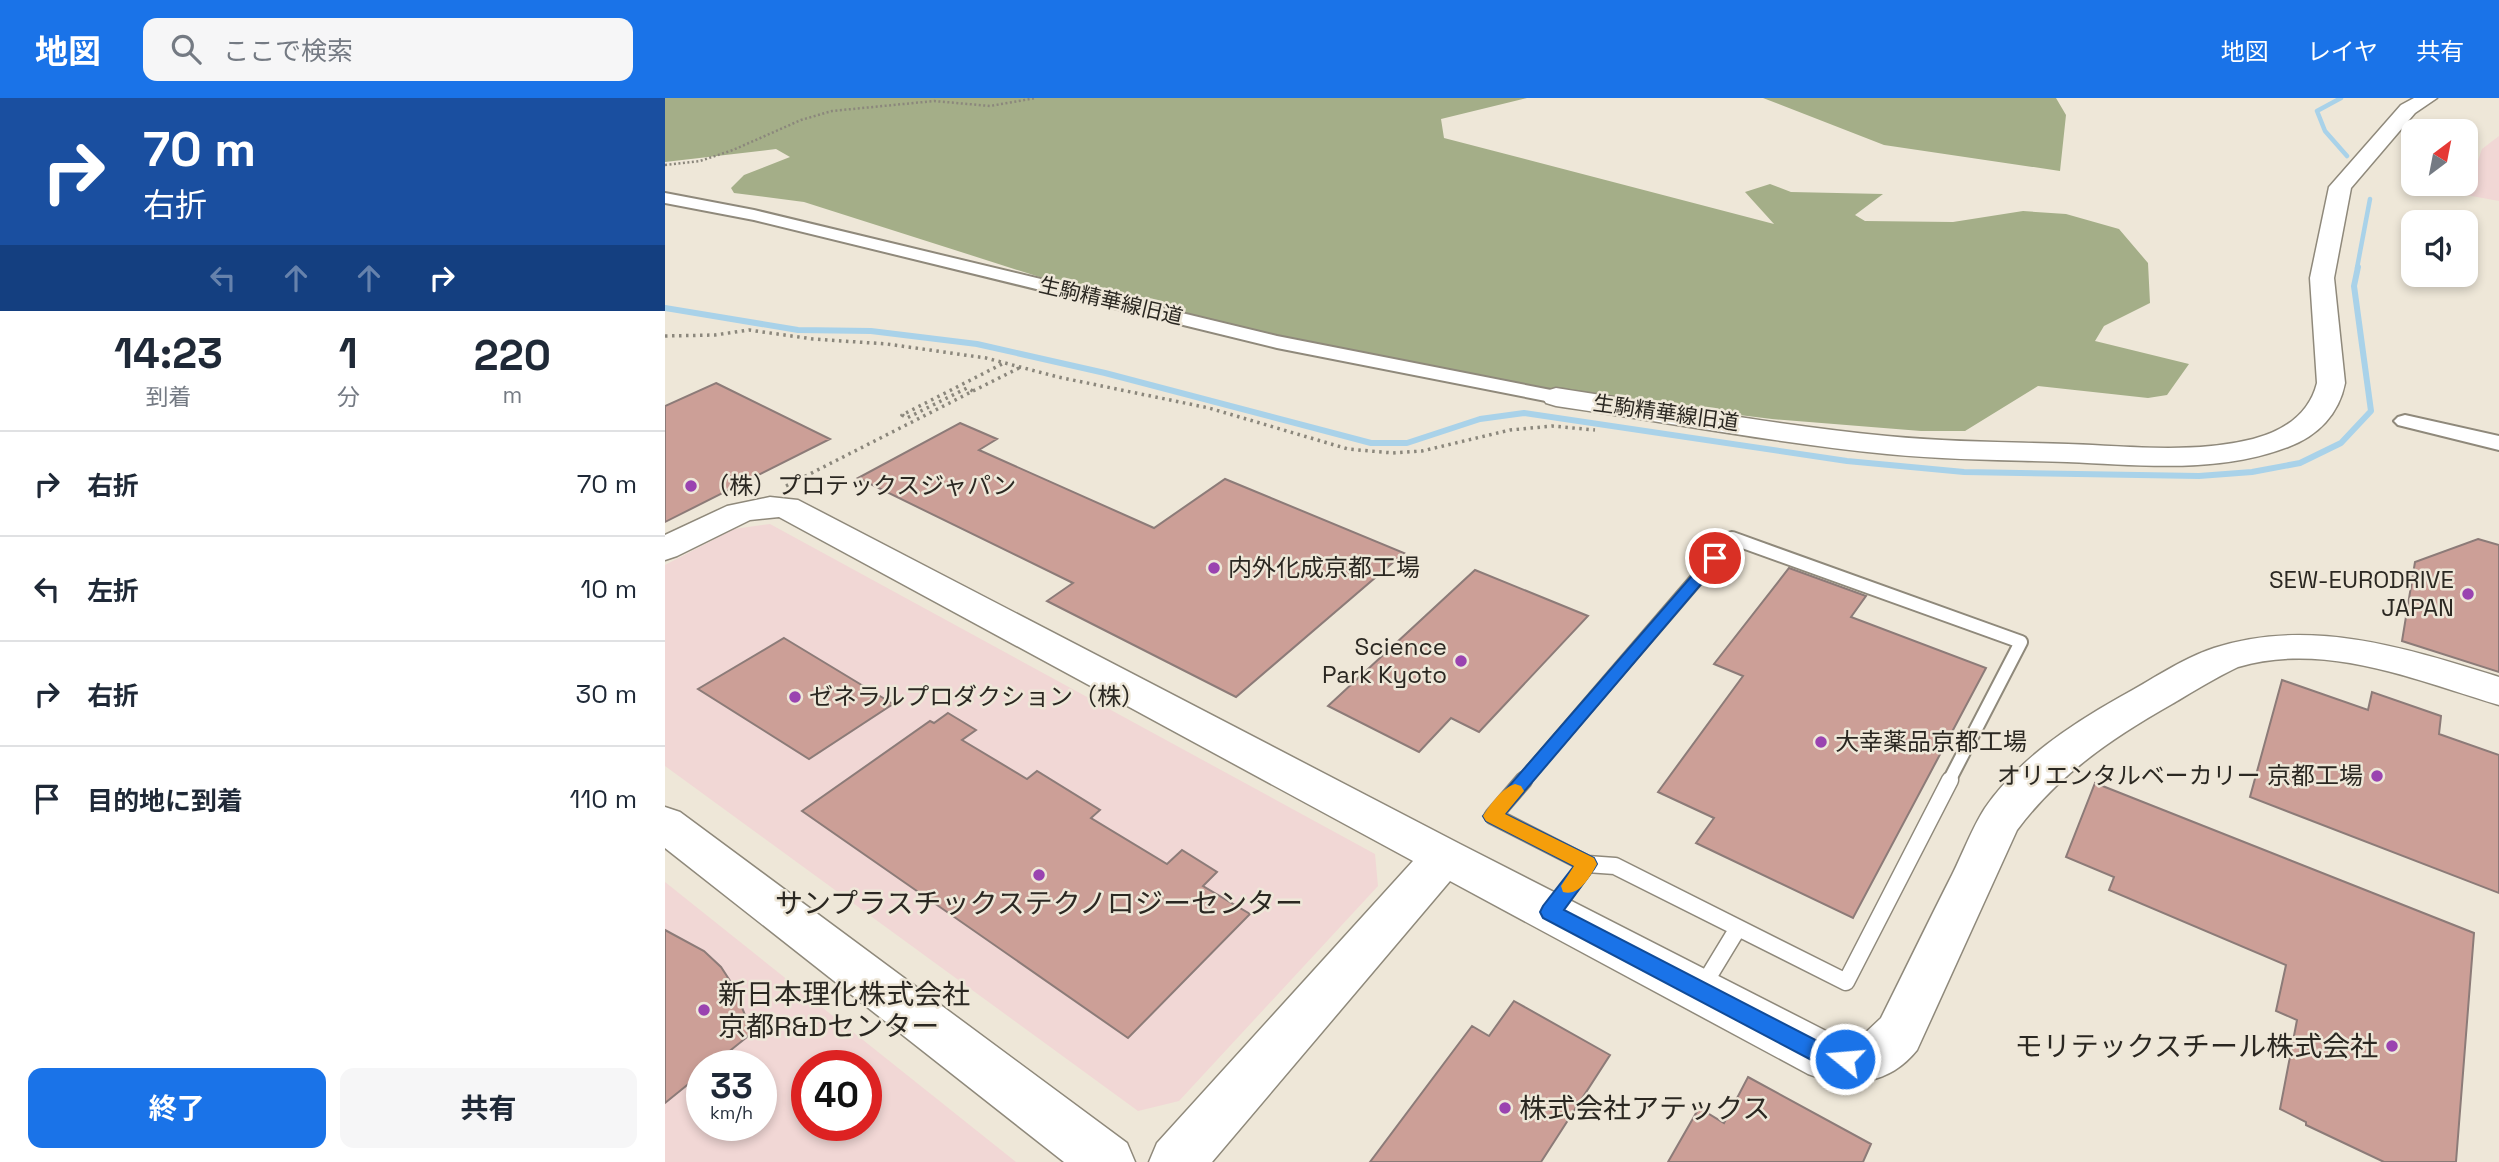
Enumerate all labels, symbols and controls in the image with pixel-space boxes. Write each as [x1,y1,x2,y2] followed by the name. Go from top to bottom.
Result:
[143,18,633,81] search box
[167,30,205,68] icon: search
[35,31,101,73] text: 地図
[223,34,353,68] text: ここで検索
[2221,36,2269,67] text: 地図
[2307,36,2378,67] text: レイヤ
[2416,36,2464,67] text: 共有
[143,118,256,180] text: 70 m
[2401,119,2478,196] north arrow
[2401,119,2478,287] map controls
[28,126,119,217] icon: right
[143,185,207,225] text: 右折
[2401,210,2478,287] button: sound
[204,259,242,297] icon: left
[277,259,315,297] icon: ahead
[350,259,388,297] icon: ahead
[423,259,461,297] icon: right
[1036,271,1186,330] street label: 生駒精華線旧道
[114,327,223,380] text: 14:23
[339,327,358,380] text: 1
[474,329,551,382] text: 220
[502,380,522,410] text: m
[145,382,191,412] text: 到着
[337,382,360,412] text: 分
[1591,389,1741,436] street label: 生駒精華線旧道
[28,465,66,503] icon: right
[577,467,637,501] text: 70 m
[87,469,139,503] text: 右折
[705,470,1016,501] place label: （株）プロテックスジャパン
[683,478,699,494] marker: （株）プロテックスジャパン
[1685,528,1745,588] pin
[1696,539,1734,577] icon: arrive
[1228,552,1420,583] place label: 内外化成京都工場
[1206,560,1222,576] marker: 内外化成京都工場
[2269,564,2454,623] place label: SEW-EURODRIVE JAPAN
[28,570,66,608] icon: left
[580,572,637,606] text: 10 m
[87,574,139,608] text: 左折
[2460,586,2476,602] marker: SEW-EURODRIVE JAPAN
[1322,631,1447,690] place label: Science Park Kyoto
[1453,653,1469,669] marker: Science Park Kyoto
[28,675,66,713] icon: right
[576,677,637,711] text: 30 m
[87,679,139,713] text: 右折
[809,681,1145,712] place label: ゼネラルプロダクション（株）
[787,689,803,705] marker: ゼネラルプロダクション（株）
[1835,726,2027,757] place label: 大幸薬品京都工場
[1813,734,1829,750] marker: 大幸薬品京都工場
[1997,760,2363,791] place label: オリエンタルベーカリー 京都工場
[2369,768,2385,784] marker: オリエンタルベーカリー 京都工場
[28,780,66,818] icon: arrive
[570,782,637,816] text: 110 m
[87,784,243,818] text: 目的地に到着
[1031,867,1047,883] marker: サンプラスチックステクノロジーセンター
[775,885,1303,921] place label: サンプラスチックステクノロジーセンター
[718,976,970,1044] place label: 新日本理化株式会社 京都R&Dセンター
[696,1002,712,1018] marker: 新日本理化株式会社 京都R&Dセンター
[1808,1022,1882,1096] position arrow
[2015,1028,2378,1064] place label: モリテックスチール株式会社
[2384,1038,2400,1054] marker: モリテックスチール株式会社
[791,1050,882,1141] speed limit sign: 40
[710,1064,753,1108] text: 33
[28,1068,326,1148] button: 終了
[340,1068,637,1148] button: 共有
[1519,1090,1770,1126] place label: 株式会社アテックス
[1497,1100,1513,1116] marker: 株式会社アテックス
[710,1101,753,1124] text: km/h

